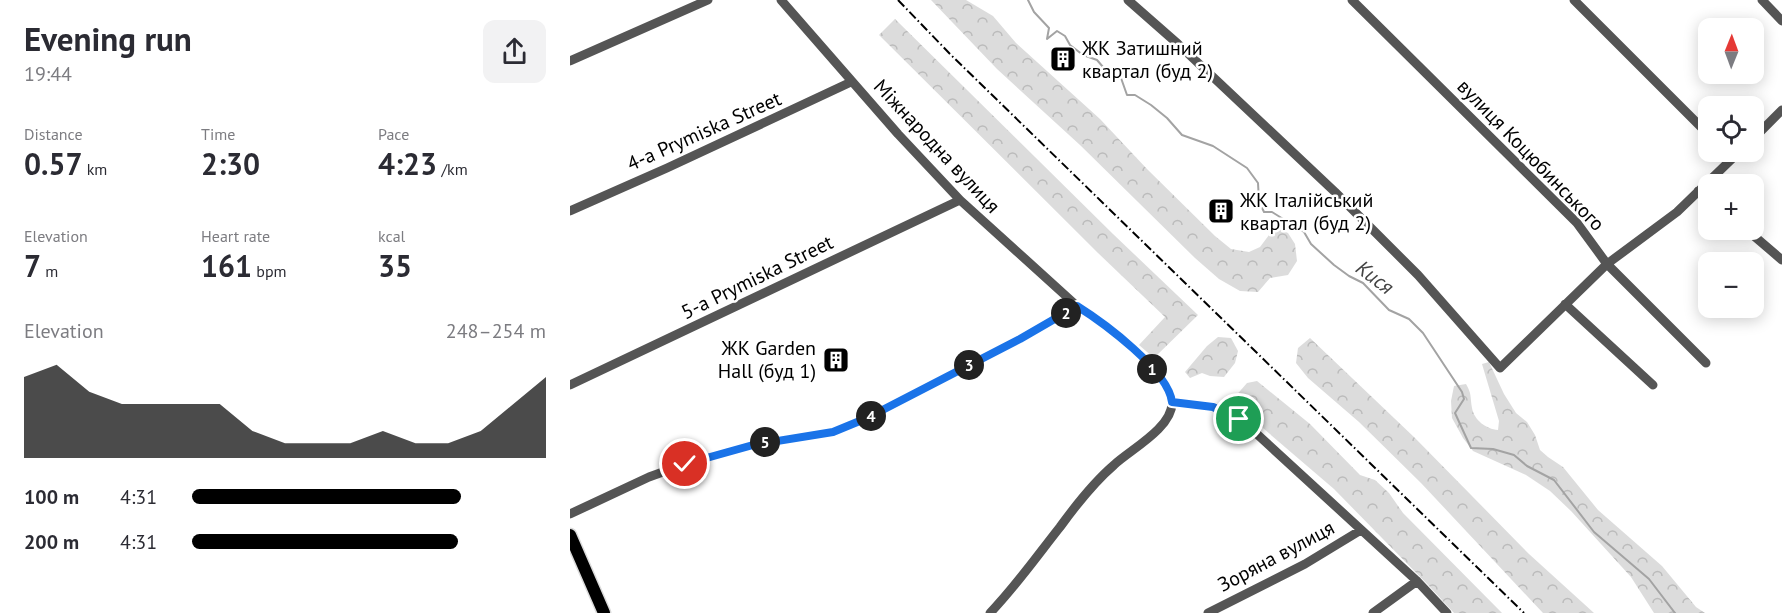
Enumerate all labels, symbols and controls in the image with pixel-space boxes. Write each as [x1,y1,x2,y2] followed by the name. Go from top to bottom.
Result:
[24,17,192,60] text: Evening run
[1698,18,1764,84] north arrow
[1698,18,1764,318] map controls
[483,20,546,83] button: share
[1081,35,1213,84] place label: ЖК Затишний квартал (буд 2)
[1048,44,1078,74] building icon: ЖК Затишний квартал (буд 2)
[24,61,72,87] text: 19:44
[868,74,1006,218] street label: Міжнародна вулиця
[1452,74,1610,236] street label: вулиця Коцюбинського
[623,85,785,177] street label: 4-a Prymiska Street
[1698,96,1764,162] button: locate
[24,124,83,144] text: Distance
[201,124,235,144] text: Time
[378,124,409,144] text: Pace
[24,144,82,183] text: 0.57
[201,144,260,183] text: 2:30
[378,144,437,183] text: 4:23
[82,159,107,179] text: km
[437,159,468,179] text: /km
[1698,174,1764,240] button: +
[1239,187,1373,236] place label: ЖК Італійський квартал (буд 2)
[1206,196,1236,226] building icon: ЖК Італійський квартал (буд 2)
[24,226,88,246] text: Elevation
[201,226,270,246] text: Heart rate
[378,226,405,246] text: kcal
[677,229,837,325] street label: 5-a Prymiska Street
[24,246,41,285] text: 7
[201,246,252,285] text: 161
[378,246,412,285] text: 35
[1698,252,1764,318] button: −
[1351,254,1400,300] water label: Кися
[41,261,58,281] text: m
[252,261,287,281] text: bpm
[1051,298,1081,328] pin: 2
[1061,303,1071,323] text: 2
[24,318,104,344] text: Elevation
[446,318,546,344] text: 248–254 m
[718,335,816,384] place label: ЖК Garden Hall (буд 1)
[821,345,851,375] building icon: ЖК Garden Hall (буд 1)
[954,350,984,380] pin: 3
[1137,354,1167,384] pin: 1
[964,355,974,375] text: 3
[1147,359,1157,379] text: 1
[1213,393,1264,444] pin
[856,401,886,431] pin: 4
[1222,402,1255,435] icon: arrive
[866,406,876,426] text: 4
[750,427,780,457] pin: 5
[760,432,770,452] text: 5
[659,438,710,489] pin
[668,447,701,480] icon: check
[24,484,79,510] text: 100 m
[120,484,157,510] text: 4:31
[1213,514,1339,598] street label: Зоряна вулиця
[24,529,79,555] text: 200 m
[120,529,157,555] text: 4:31

